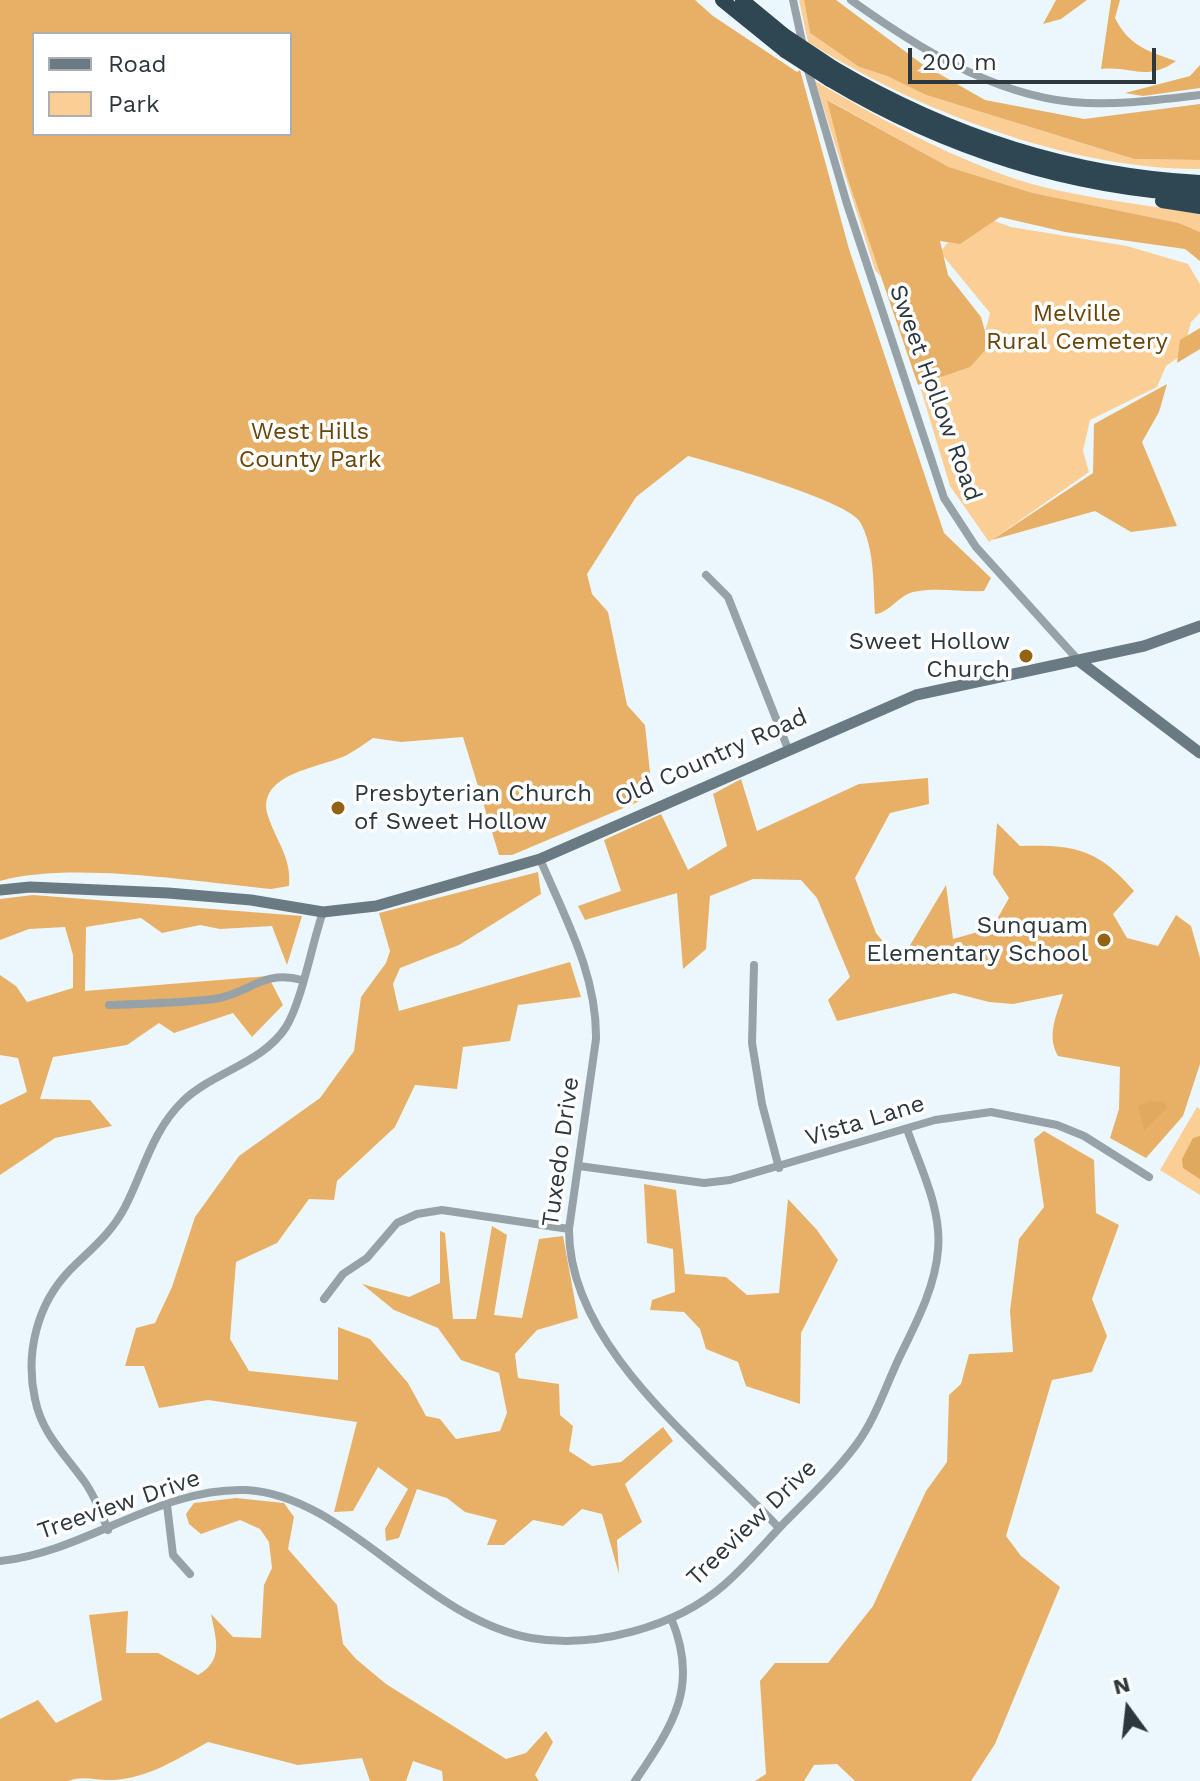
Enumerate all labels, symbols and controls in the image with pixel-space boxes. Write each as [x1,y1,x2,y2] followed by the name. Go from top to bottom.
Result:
[32,32,292,136] legend
[912,32,1160,82] scale bar
[922,48,997,76] text: 200 m
[108,50,167,78] text: Road
[108,90,160,118] text: Park
[882,281,988,505] street label: Sweet Hollow Road
[986,300,1168,356] park label: Melville Rural Cemetery
[239,418,381,474] park label: West Hills County Park
[849,628,1010,684] place label: Sweet Hollow Church
[1017,647,1035,665] marker: Sweet Hollow Church
[610,703,812,813] street label: Old Country Road
[354,780,592,836] place label: Presbyterian Church of Sweet Hollow
[329,799,347,817] marker: Presbyterian Church of Sweet Hollow
[866,912,1088,968] place label: Sunquam Elementary School
[1095,931,1113,949] marker: Sunquam Elementary School
[536,1075,586,1229] street label: Tuxedo Drive
[802,1089,928,1153] street label: Vista Lane
[681,1454,823,1592] street label: Treeview Drive
[34,1464,204,1546] street label: Treeview Drive
[1088,1669,1168,1749] north arrow
[1111,1671,1133,1700] text: N

